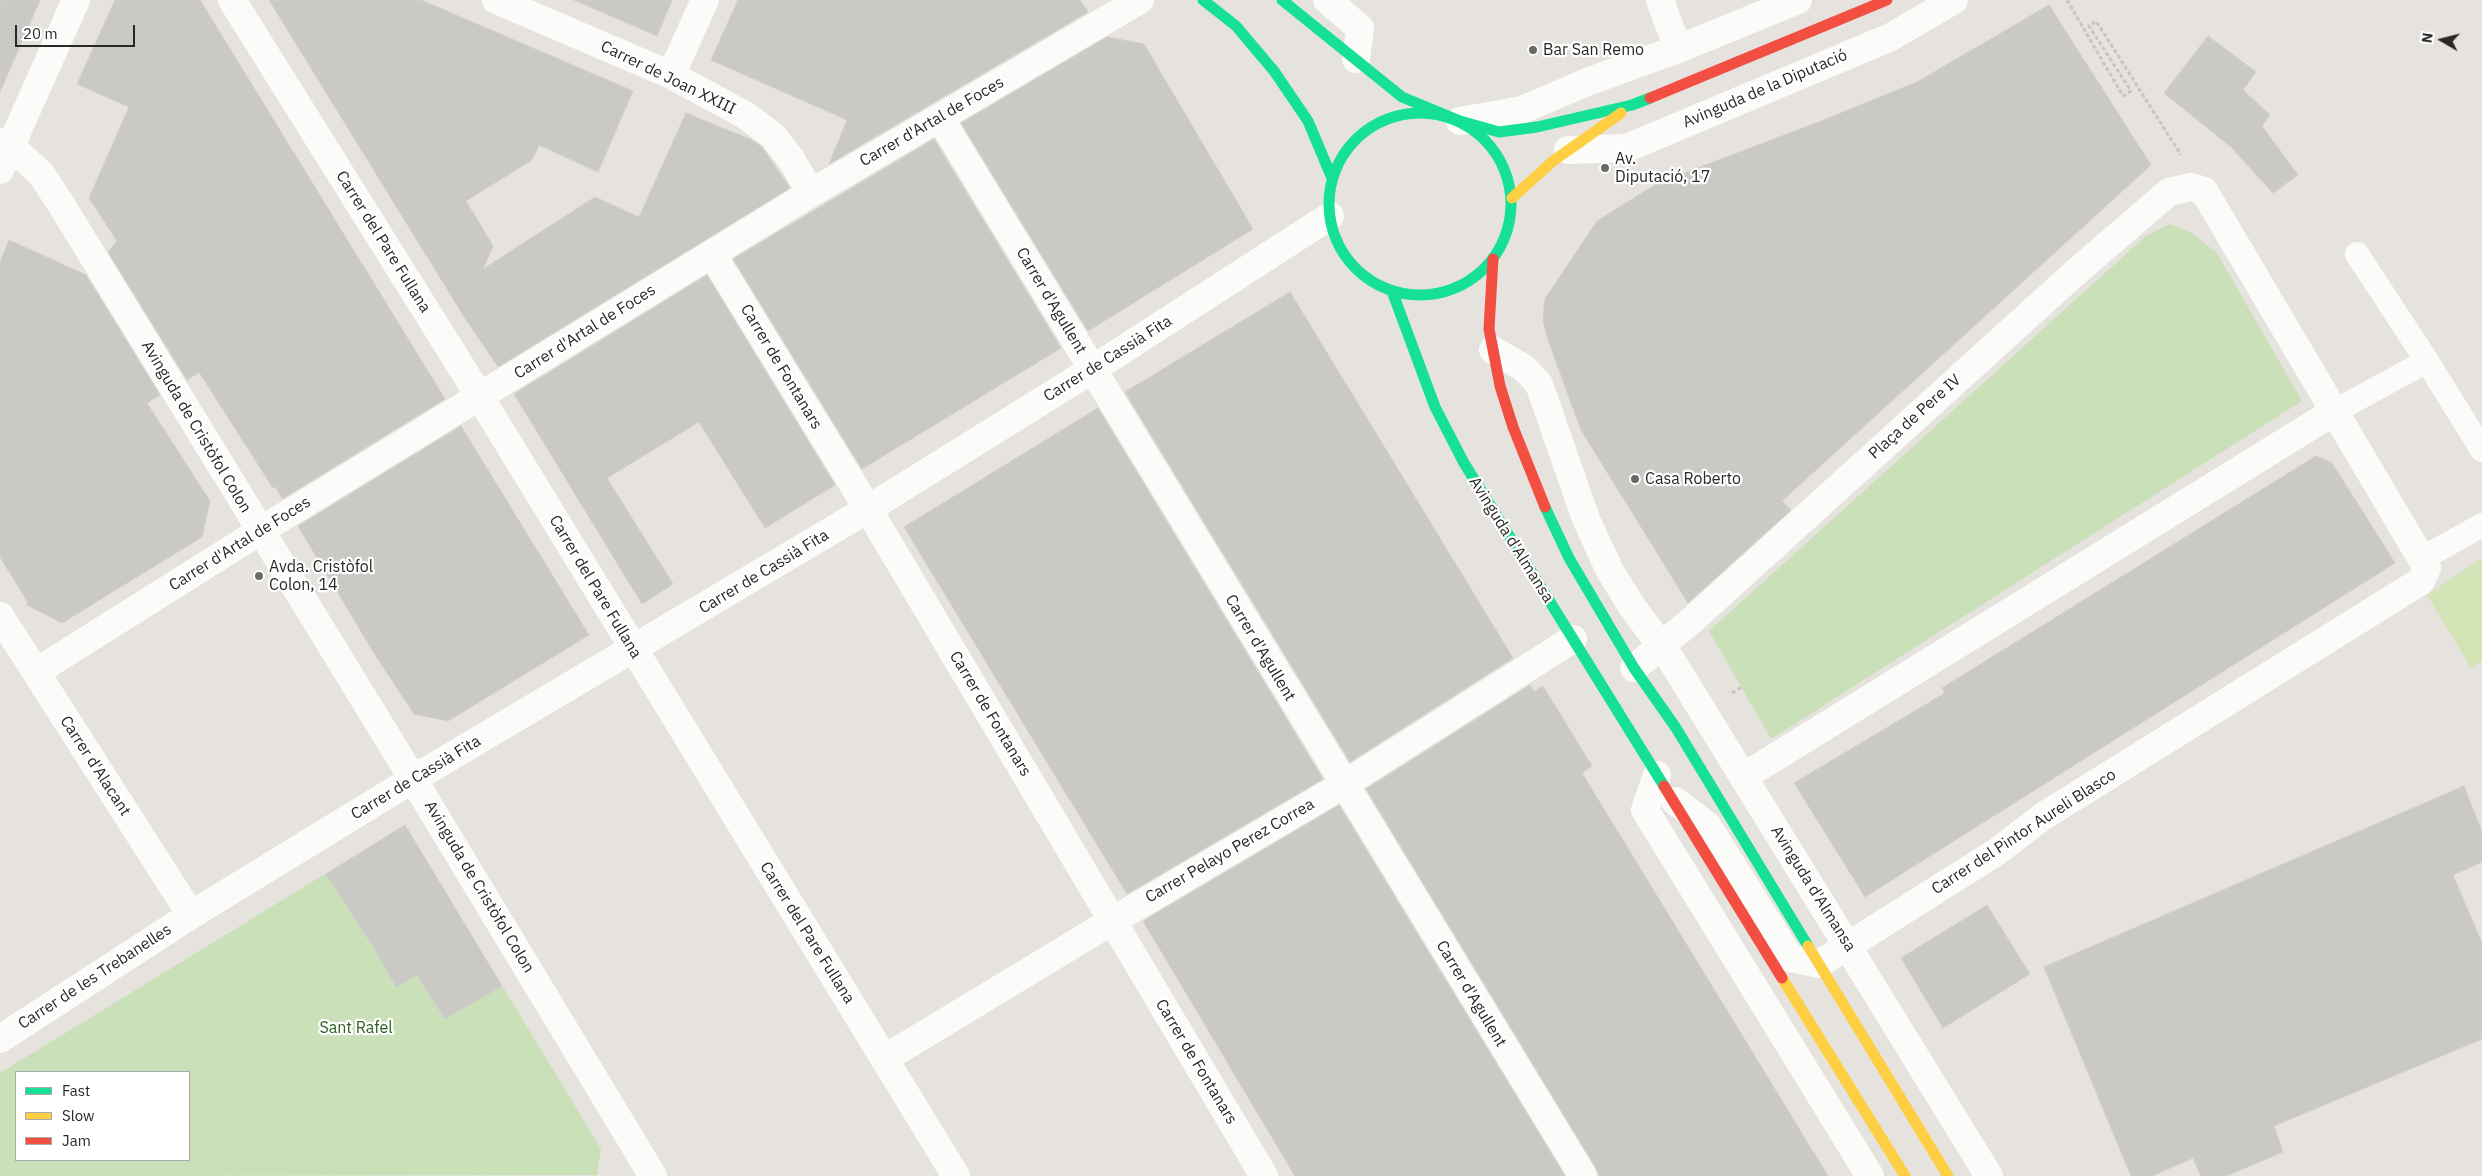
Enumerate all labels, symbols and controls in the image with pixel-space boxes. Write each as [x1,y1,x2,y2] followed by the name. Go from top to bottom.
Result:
[18,15,138,47] scale bar
[2417,15,2467,65] north arrow
[23,24,58,43] text: 20 m
[2418,32,2437,44] text: N
[597,37,739,119] street label: Carrer de Joan XXIII
[1543,40,1644,60] place label: Bar San Remo
[1527,44,1539,56] marker: Bar San Remo
[1680,46,1850,132] street label: Avinguda de la Diputació
[856,73,1008,171] street label: Carrer d'Artal de Foces
[1615,149,1710,187] place label: Av. Diputació, 17
[1599,162,1611,174] marker: Av. Diputació, 17
[332,168,434,316] street label: Carrer del Pare Fullana
[1012,244,1090,358] street label: Carrer d'Agullent
[511,281,659,383] street label: Carrer d'Artal de Foces
[736,301,826,433] street label: Carrer de Fontanars
[1040,312,1176,406] street label: Carrer de Cassià Fita
[137,338,255,516] street label: Avinguda de Cristòfol Colon
[1865,371,1965,463] street label: Plaça de Pere IV
[1645,469,1741,489] place label: Casa Roberto
[1464,473,1558,607] street label: Avinguda d'Almansa
[1629,473,1641,485] marker: Casa Roberto
[166,493,314,595] street label: Carrer d'Artal de Foces
[545,512,645,662] street label: Carrer del Pare Fullana
[696,526,832,618] street label: Carrer de Cassià Fita
[269,557,373,595] place label: Avda. Cristòfol Colon, 14
[253,570,265,582] marker: Avda. Cristòfol Colon, 14
[1221,591,1299,705] street label: Carrer d'Agullent
[945,648,1035,780] street label: Carrer de Fontanars
[56,712,134,820] street label: Carrer d'Alacant
[348,732,484,824] street label: Carrer de Cassià Fita
[1928,765,2120,899] street label: Carrer del Pintor Aureli Blasco
[1142,795,1318,907] street label: Carrer Pelayo Perez Correa
[420,798,538,976] street label: Avinguda de Cristòfol Colon
[1766,822,1860,956] street label: Avinguda d'Almansa
[756,859,858,1007] street label: Carrer del Pare Fullana
[15,920,175,1034] street label: Carrer de les Trebanelles
[1432,937,1510,1051] street label: Carrer d'Agullent
[1151,996,1241,1128] street label: Carrer de Fontanars
[319,1018,393,1038] park label: Sant Rafel
[15,1071,190,1161] legend
[62,1081,90,1100] text: Fast
[62,1106,95,1125] text: Slow
[62,1131,91,1150] text: Jam

